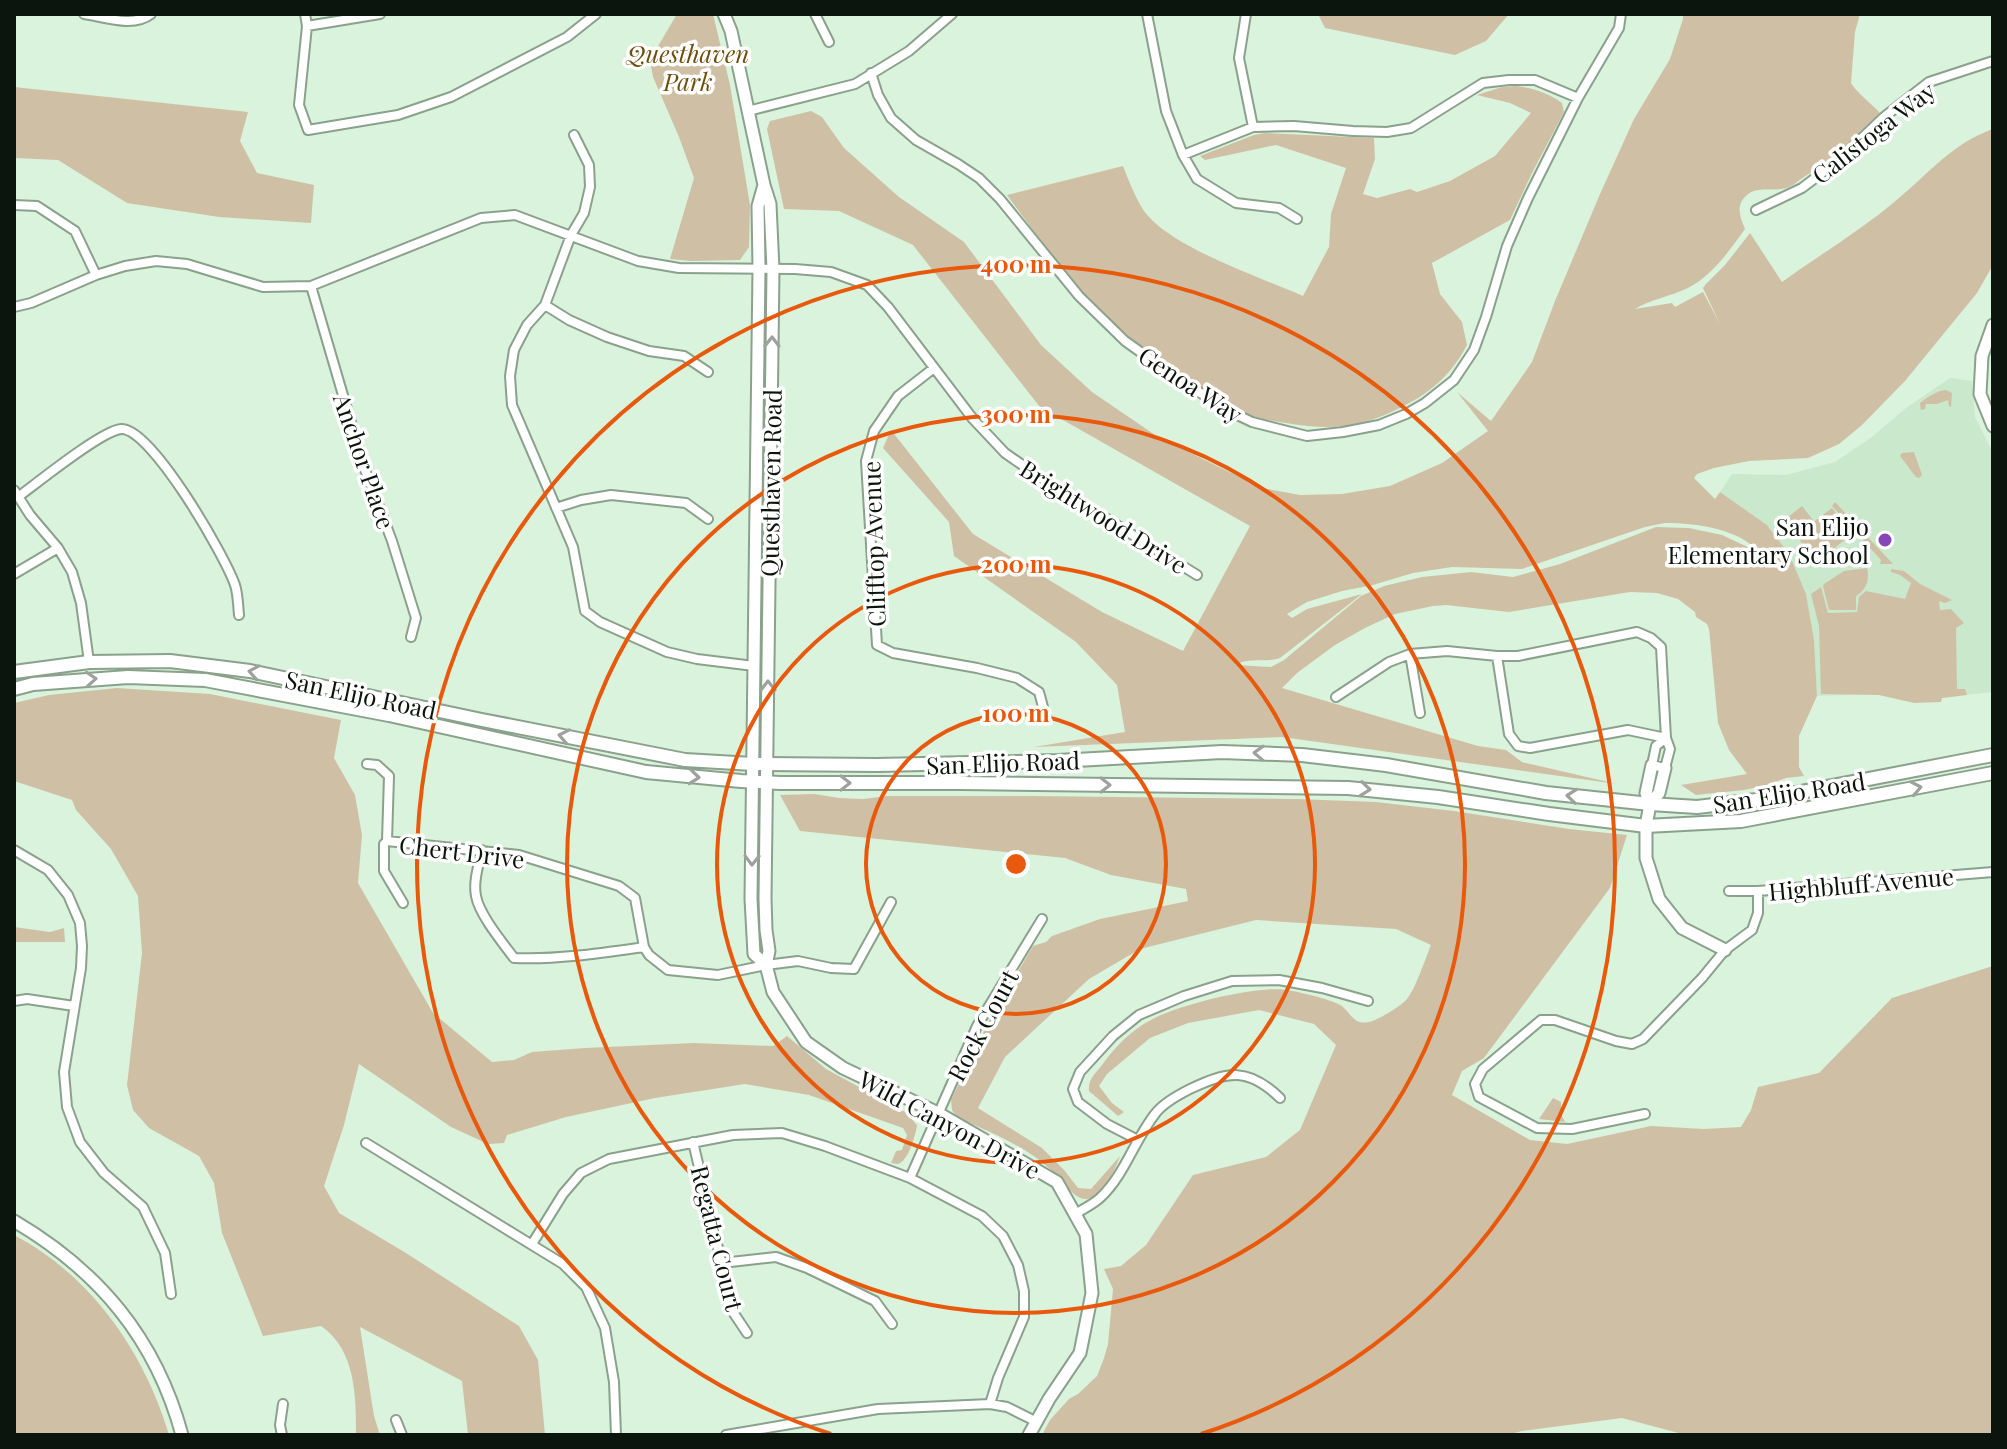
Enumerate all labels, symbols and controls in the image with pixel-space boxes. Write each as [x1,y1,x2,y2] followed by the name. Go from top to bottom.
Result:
[625,37,749,97] park label: Questhaven Park
[1805,74,1941,190] street label: Calistoga Way
[981,247,1052,279] text: 400 m
[763,335,781,348] one-way arrow
[1133,339,1249,429] street label: Genoa Way
[327,388,403,533] street label: Anchor Place
[752,389,788,577] street label: Questhaven Road
[981,397,1051,429] text: 300 m
[1015,452,1193,580] street label: Brightwood Drive
[854,460,892,628] street label: Clifftop Avenue
[1668,510,1869,570] place label: San Elijo Elementary School
[1876,531,1894,549] marker: San Elijo Elementary School
[981,547,1052,579] text: 200 m
[282,662,440,726] street label: San Elijo Road
[248,665,261,682] one-way arrow
[85,671,98,688] one-way arrow
[759,679,776,692] one-way arrow
[982,696,1050,728] text: 100 m
[558,728,571,745] one-way arrow
[926,743,1080,781] street label: San Elijo Road
[1252,745,1265,762] one-way arrow
[1711,764,1868,820] street label: San Elijo Road
[688,768,701,785] one-way arrow
[839,774,852,792] one-way arrow
[1099,776,1112,794] one-way arrow
[1909,780,1923,797] one-way arrow
[1359,781,1372,798] one-way arrow
[1565,787,1578,804] one-way arrow
[397,827,527,875] street label: Chert Drive
[1002,850,1030,878] centre of rings
[743,854,761,867] one-way arrow
[1767,859,1955,907] street label: Highbluff Avenue
[939,963,1025,1086] street label: Rock Court
[853,1062,1046,1185] street label: Wild Canyon Drive
[685,1162,752,1314] street label: Regatta Court

